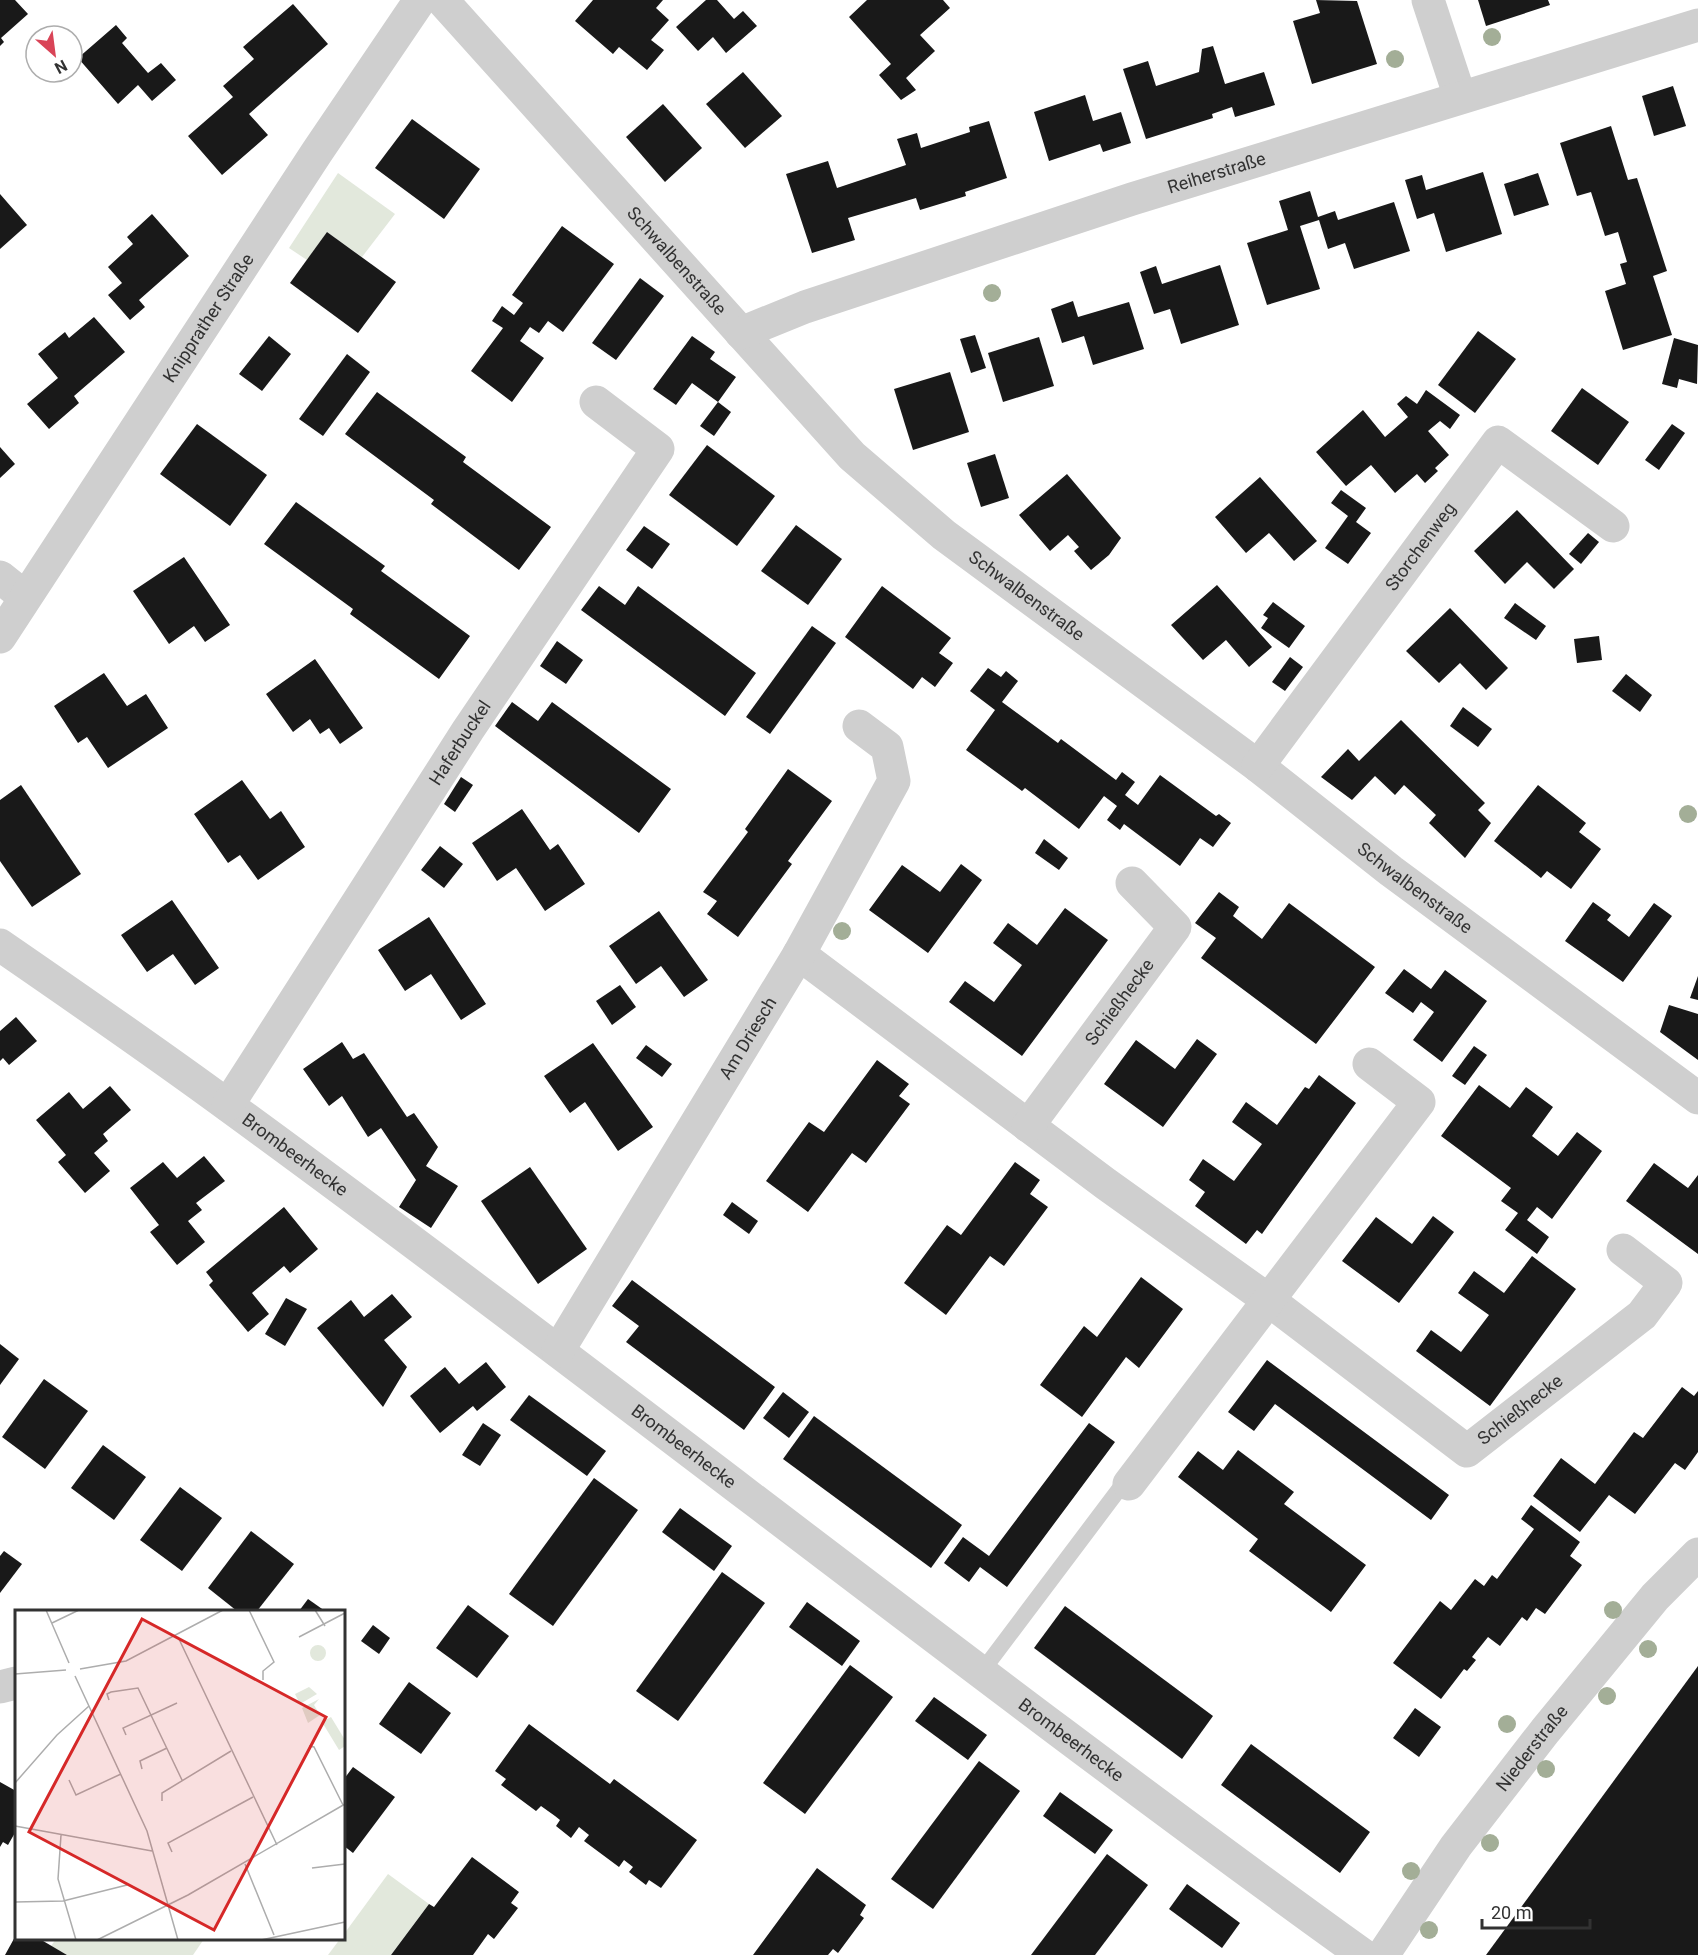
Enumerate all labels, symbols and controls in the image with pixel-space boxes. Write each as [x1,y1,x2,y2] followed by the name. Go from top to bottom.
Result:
[24,24,84,84] north arrow
[51,56,70,78] text: N
[1165,148,1268,197] street label: Reiherstraße
[623,202,731,319] street label: Schwalbenstraße
[158,249,258,386] street label: Knipprather Straße
[1381,498,1460,595] street label: Storchenweg
[965,546,1089,645] street label: Schwalbenstraße
[424,696,495,789] street label: Haferbuckel
[1353,838,1477,938] street label: Schwalbenstraße
[1080,955,1158,1049] street label: Schießhecke
[715,993,780,1083] street label: Am Driesch
[238,1109,352,1200] street label: Brombeerhecke
[1473,1370,1567,1449] street label: Schießhecke
[627,1400,740,1493] street label: Brombeerhecke
[15,1610,345,1940] inset map
[1015,1693,1128,1786] street label: Brombeerhecke
[1491,1701,1572,1795] street label: Niederstraße
[1482,1892,1590,1930] scale bar
[1491,1902,1531,1923] text: 20 m

